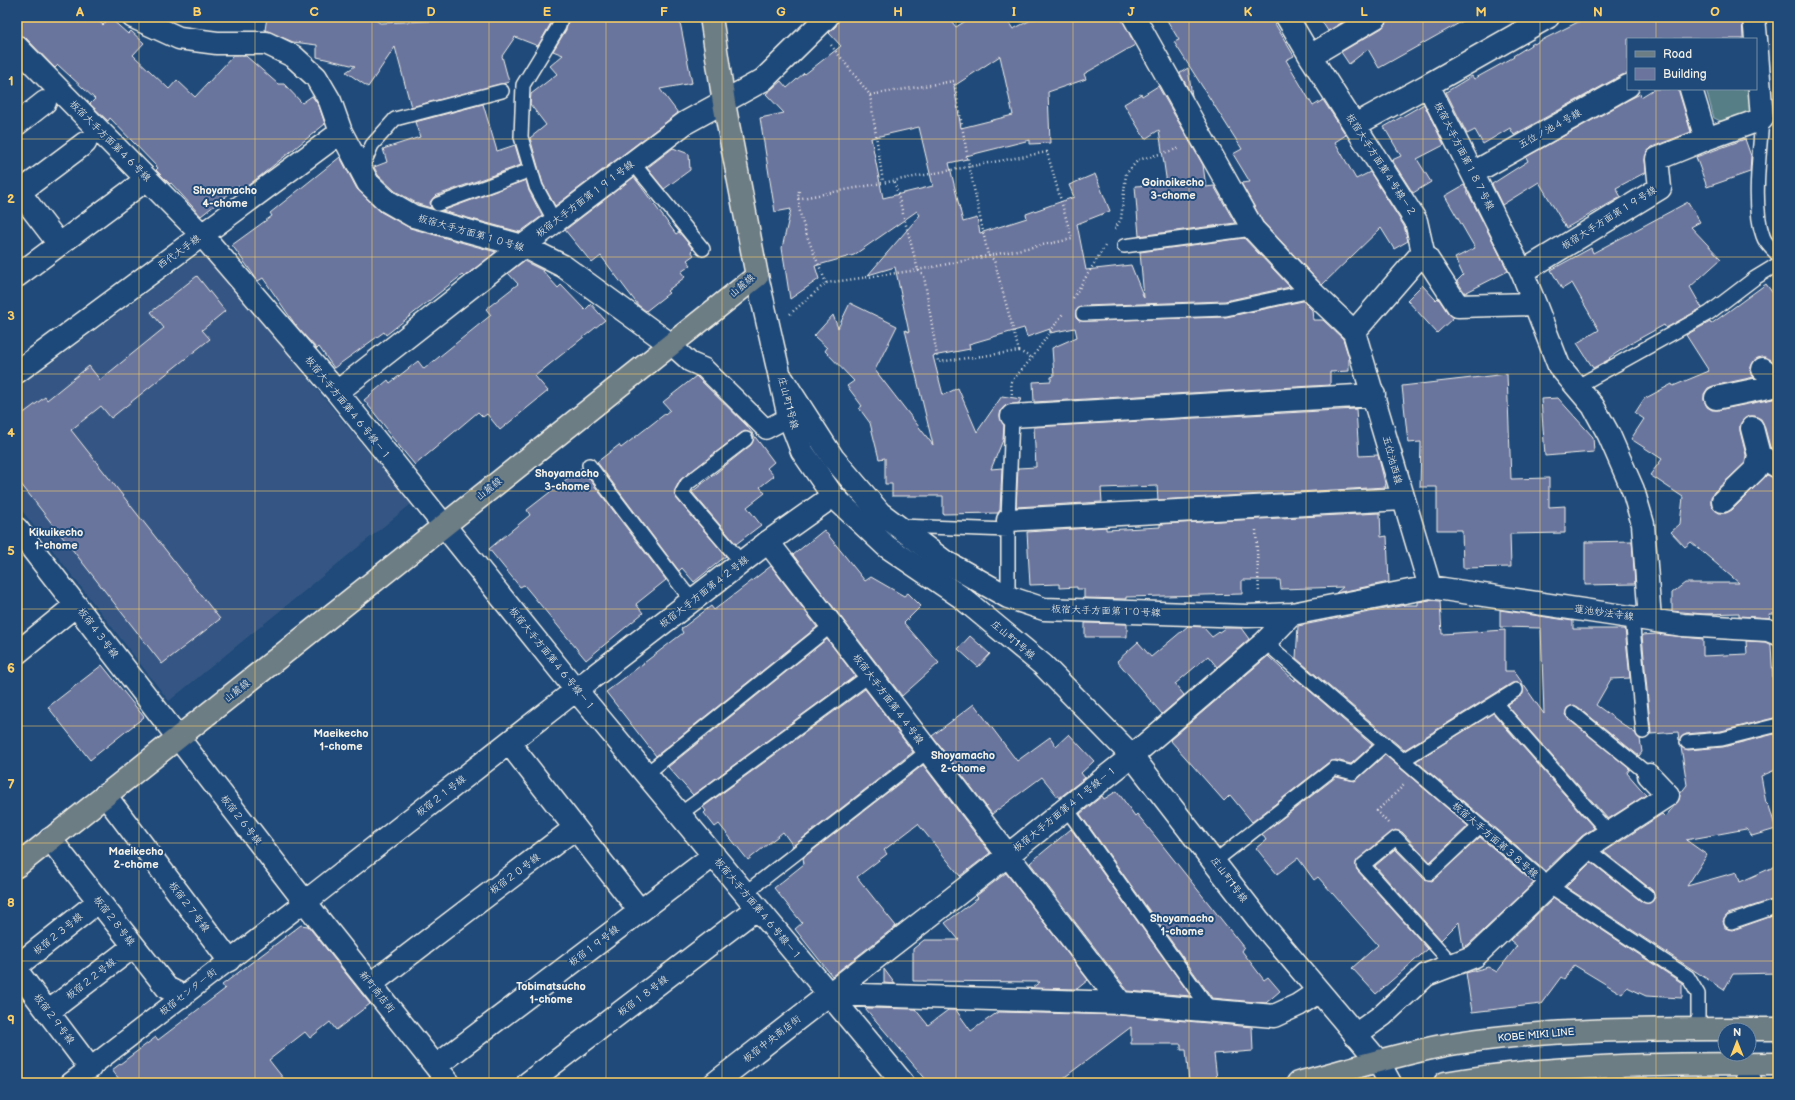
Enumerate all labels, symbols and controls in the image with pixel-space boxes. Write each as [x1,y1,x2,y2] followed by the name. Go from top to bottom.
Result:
[75,4,84,20] text: A
[192,4,202,20] text: B
[309,4,319,20] text: C
[426,4,436,20] text: D
[543,4,552,20] text: E
[660,4,668,20] text: F
[776,4,786,20] text: G
[893,4,903,20] text: H
[1012,4,1016,20] text: I
[1127,4,1135,20] text: J
[1244,4,1253,20] text: K
[1360,4,1368,20] text: L
[1475,4,1487,20] text: M
[1593,4,1603,20] text: N
[1710,4,1720,20] text: O
[1627,38,1757,90] legend
[1663,47,1692,62] text: Road
[1663,67,1707,82] text: Building
[8,73,14,89] text: 1
[67,98,153,184] street label: 板宿大手方面第４６号線
[1431,100,1497,212] street label: 板宿大手方面第１８７号線
[1516,107,1584,151] street label: 五位ノ池４号線
[1343,111,1419,219] street label: 板宿大手方面第４号線－２
[533,158,637,240] street label: 板宿大手方面第１９１号線
[1142,176,1204,202] district label: Goinoikecho 3-chome
[193,184,257,210] district label: Shoyamacho 4-chome
[1559,184,1659,252] street label: 板宿大手方面第１９号線
[7,191,15,207] text: 2
[416,212,526,254] street label: 板宿大手方面第１０号線
[155,232,203,272] street label: 西代大手線
[727,272,757,300] street label: 山麓線
[7,308,15,324] text: 3
[302,354,394,462] street label: 板宿大手方面第４６号線－１
[775,375,801,431] street label: 庄山町1号線
[7,425,15,441] text: 4
[1380,434,1404,486] street label: 五位池西線
[535,467,599,493] district label: Shoyamacho 3-chome
[474,475,504,503] street label: 山麓線
[29,526,83,552] district label: Kikuikecho 1-chome
[7,543,15,559] text: 5
[657,553,751,631] street label: 板宿大手方面第４２号線
[1051,603,1161,619] street label: 板宿大手方面第１０号線
[1573,603,1635,623] street label: 蓮池妙法寺線
[75,605,121,661] street label: 板宿４３号線
[506,605,598,713] street label: 板宿大手方面第４６号線－１
[989,618,1037,662] street label: 庄山町1号線
[850,651,926,747] street label: 板宿大手方面第４４号線
[7,660,15,676] text: 6
[222,677,252,705] street label: 山麓線
[314,727,368,753] district label: Maeikecho 1-chome
[931,749,995,775] district label: Shoyamacho 2-chome
[1011,763,1119,855] street label: 板宿大手方面第４１号線－１
[414,773,468,819] street label: 板宿２１号線
[7,777,15,793] text: 7
[218,793,264,847] street label: 板宿２６号線
[1450,799,1540,881] street label: 板宿大手方面第３８号線
[109,845,163,871] district label: Maeikecho 2-chome
[487,851,543,897] street label: 板宿２０号線
[712,855,804,963] street label: 板宿大手方面第４６号線－１
[1208,855,1250,905] street label: 庄山町1号線
[166,879,212,935] street label: 板宿２７号線
[91,894,137,948] street label: 板宿２８号線
[7,895,15,911] text: 8
[31,910,85,958] street label: 板宿２３号線
[1150,912,1214,938] district label: Shoyamacho 1-chome
[566,923,622,969] street label: 板宿１９号線
[64,956,118,1002] street label: 板宿２２号線
[157,966,219,1018] street label: 板宿センター街
[357,969,397,1015] street label: 新町商店街
[615,973,671,1019] street label: 板宿１８号線
[516,980,586,1006] district label: Tobimatsucho 1-chome
[31,991,77,1047] street label: 板宿２９号線
[7,1012,15,1028] text: 9
[741,1013,803,1065] street label: 板宿中央商店街
[1717,1022,1757,1062] north arrow
[1497,1026,1575,1044] street label: KOBE MIKI LINE
[1733,1026,1741,1039] text: N

